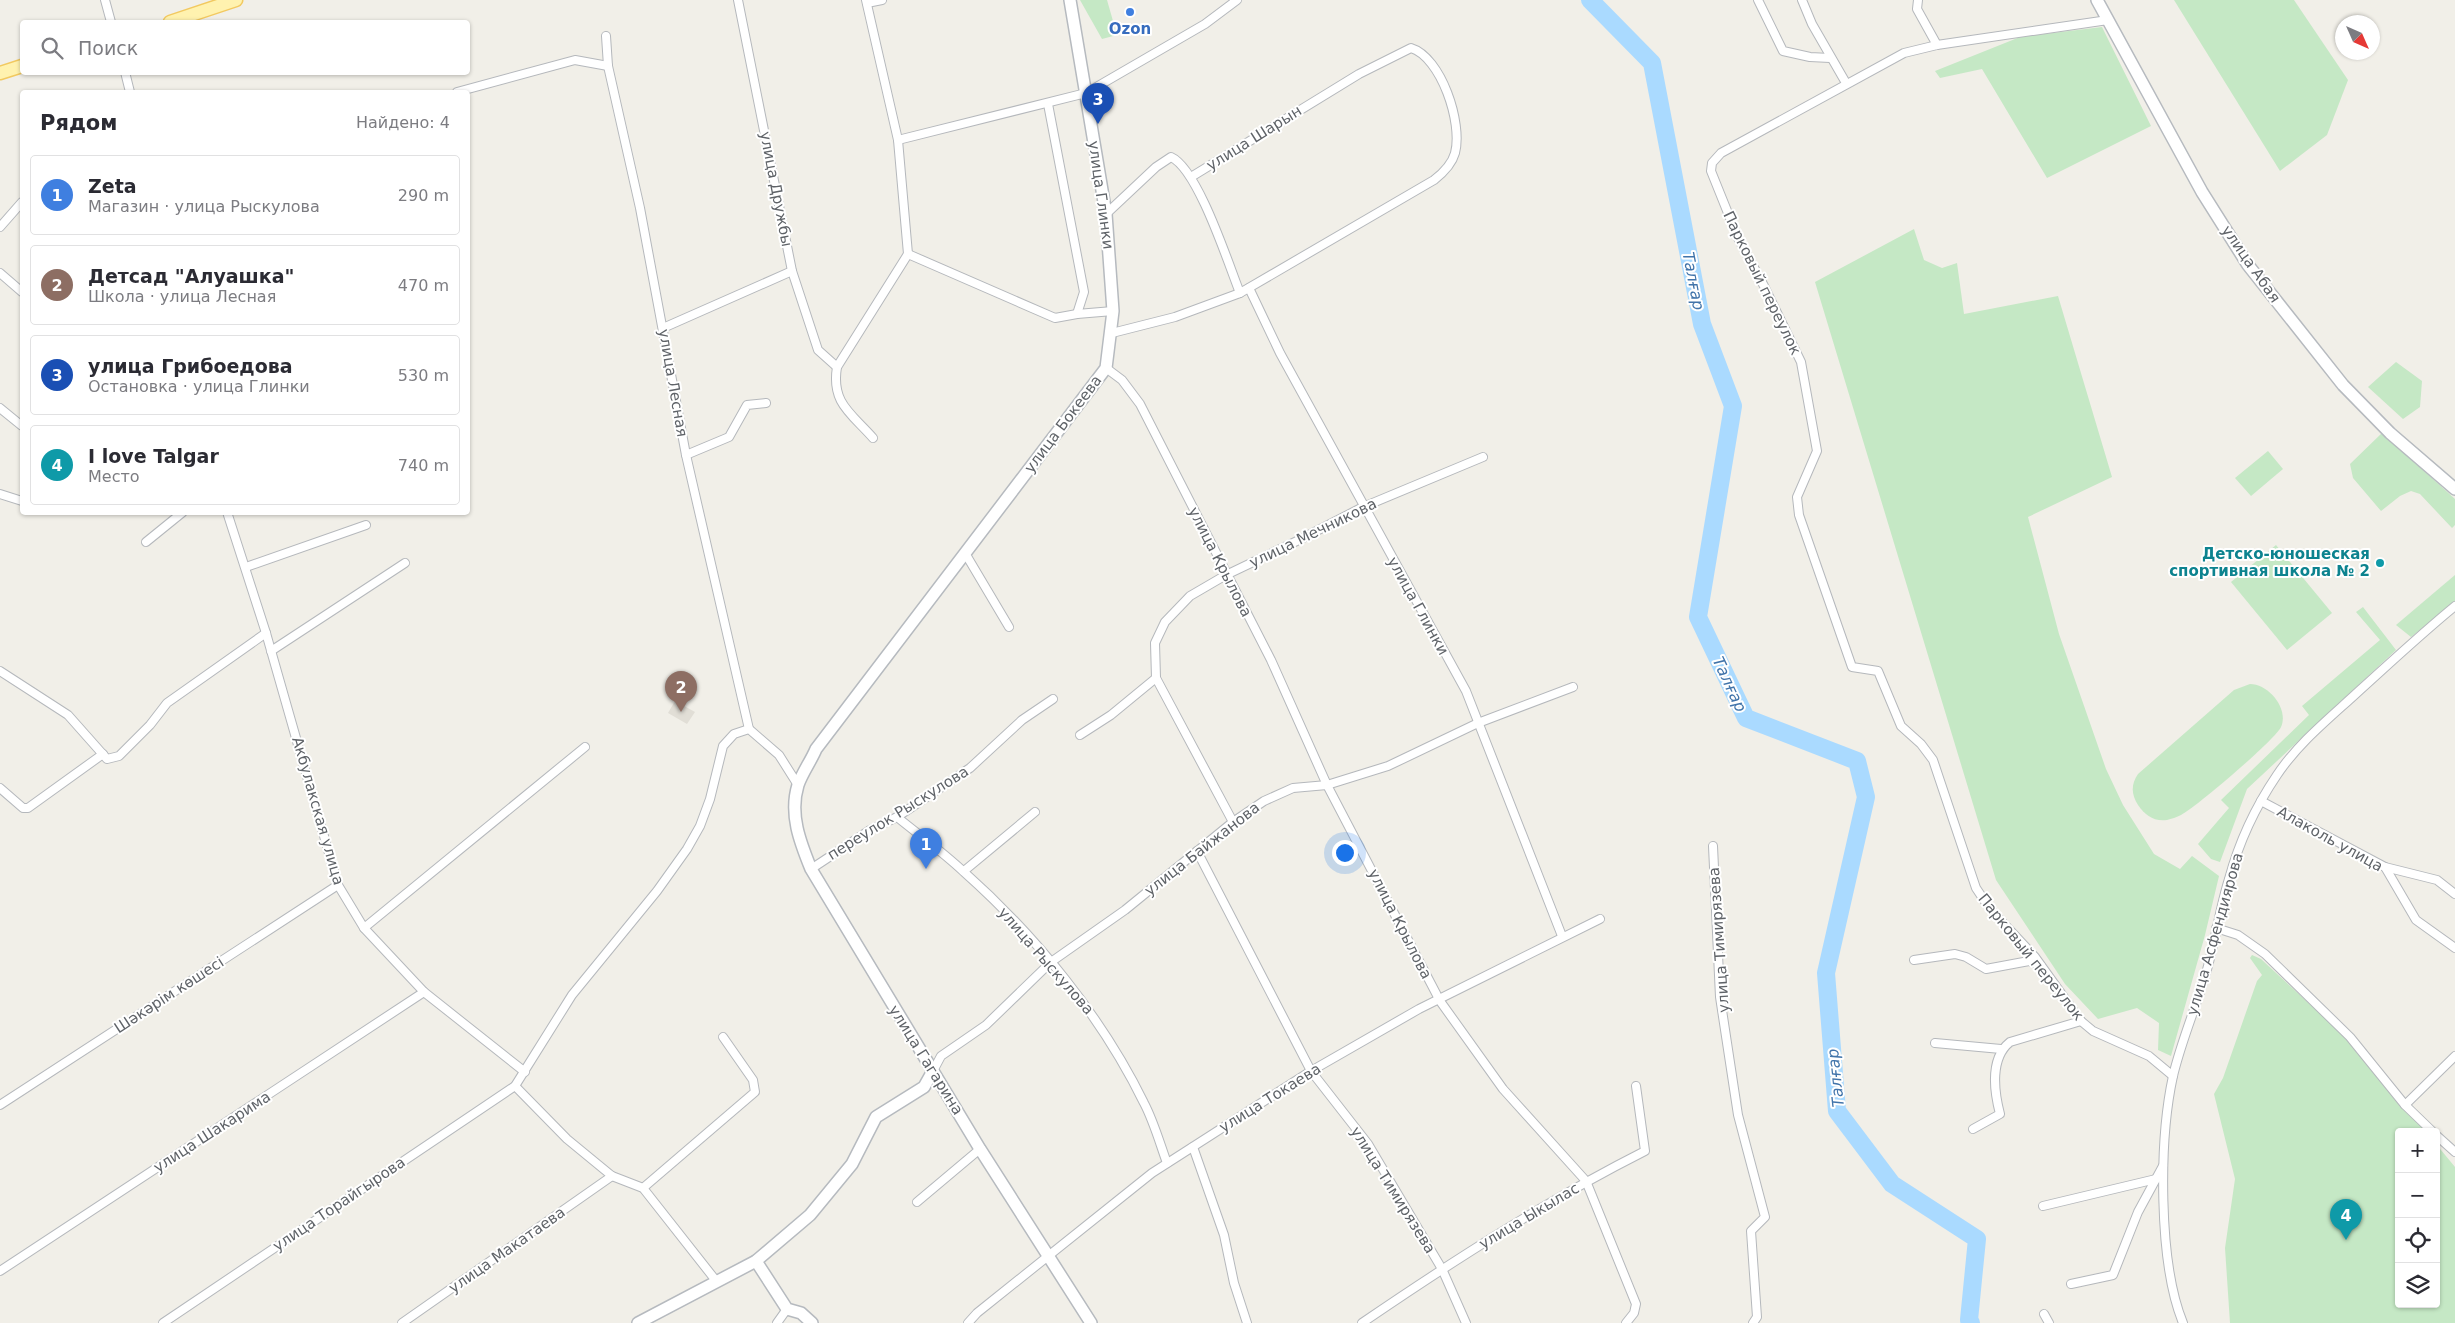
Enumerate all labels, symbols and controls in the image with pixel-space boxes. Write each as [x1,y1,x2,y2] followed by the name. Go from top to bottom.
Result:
[1124,6,1136,18] marker: Ozon
[2335,15,2380,60] north arrow
[20,20,470,75] search box
[1109,20,1151,38] place label: Ozon
[38,34,66,62] icon: search
[78,37,138,59] text: Поиск
[1082,83,1114,124] pin: 3
[1203,102,1305,174] street label: улица Шарын
[40,111,117,135] text: Рядом
[356,113,450,132] text: Найдено: 4
[756,130,796,248] street label: улица Дружбы
[1084,140,1118,250] street label: улица Глинки
[88,175,137,197] text: Zeta
[51,186,63,205] text: 1
[398,186,449,205] text: 290 m
[88,197,320,216] text: Магазин · улица Рыскулова
[1719,208,1805,358] street label: Парковый переулок
[2218,222,2284,306] street label: улица Абая
[1679,250,1708,312] water label: Талғар
[88,265,294,287] text: Детсад "Алуашка"
[51,276,63,295] text: 2
[398,276,449,295] text: 470 m
[88,287,276,306] text: Школа · улица Лесная
[655,328,691,438] street label: улица Лесная
[88,355,293,377] text: улица Грибоедова
[51,366,63,385] text: 3
[398,366,449,385] text: 530 m
[1020,372,1106,476] street label: улица Бокеева
[88,377,310,396] text: Остановка · улица Глинки
[88,445,219,467] text: I love Talgar
[51,456,63,475] text: 4
[398,456,449,475] text: 740 m
[88,467,140,486] text: Место
[1246,494,1380,572] street label: улица Мечникова
[1184,504,1256,620] street label: улица Крылова
[2169,545,2370,580] place label: Детско-юношеская спортивная школа № 2
[1384,554,1452,658] street label: улица Глинки
[2374,557,2386,569] marker: Детско-юношеская спортивная школа № 2
[1709,654,1751,715] water label: Талғар
[665,671,697,712] pin: 2
[288,735,348,887] street label: Акбулакская улица
[824,762,972,864] street label: переулок Рыскулова
[1141,798,1263,900] street label: улица Байжанова
[2274,803,2386,875] street label: Алаколь улица
[910,828,942,869] pin: 1
[1332,840,1358,866] your location
[2183,850,2247,1018] street label: улица Асфендиярова
[1364,866,1436,982] street label: улица Крылова
[1705,866,1733,1014] street label: улица Тимирязева
[1974,890,2088,1024] street label: Парковый переулок
[995,904,1097,1018] street label: улица Рыскулова
[111,953,227,1037] street label: Шәкәрім көшесі
[885,1002,967,1118] street label: улица Гагарина
[1823,1048,1848,1108] water label: Талғар
[1216,1060,1324,1136] street label: улица Токаева
[150,1088,274,1176] street label: улица Шакарима
[1347,1123,1439,1257] street label: улица Тимирязева
[2395,1128,2440,1308] map controls
[2395,1128,2440,1173] button: +
[269,1153,409,1255] street label: улица Торайгырова
[2395,1173,2440,1218] button: −
[1476,1179,1582,1253] street label: улица Ыкылас
[2330,1199,2362,1240] pin: 4
[445,1203,569,1297] street label: улица Макатаева
[2395,1218,2440,1263] button: locate
[2395,1263,2440,1308] button: layers

